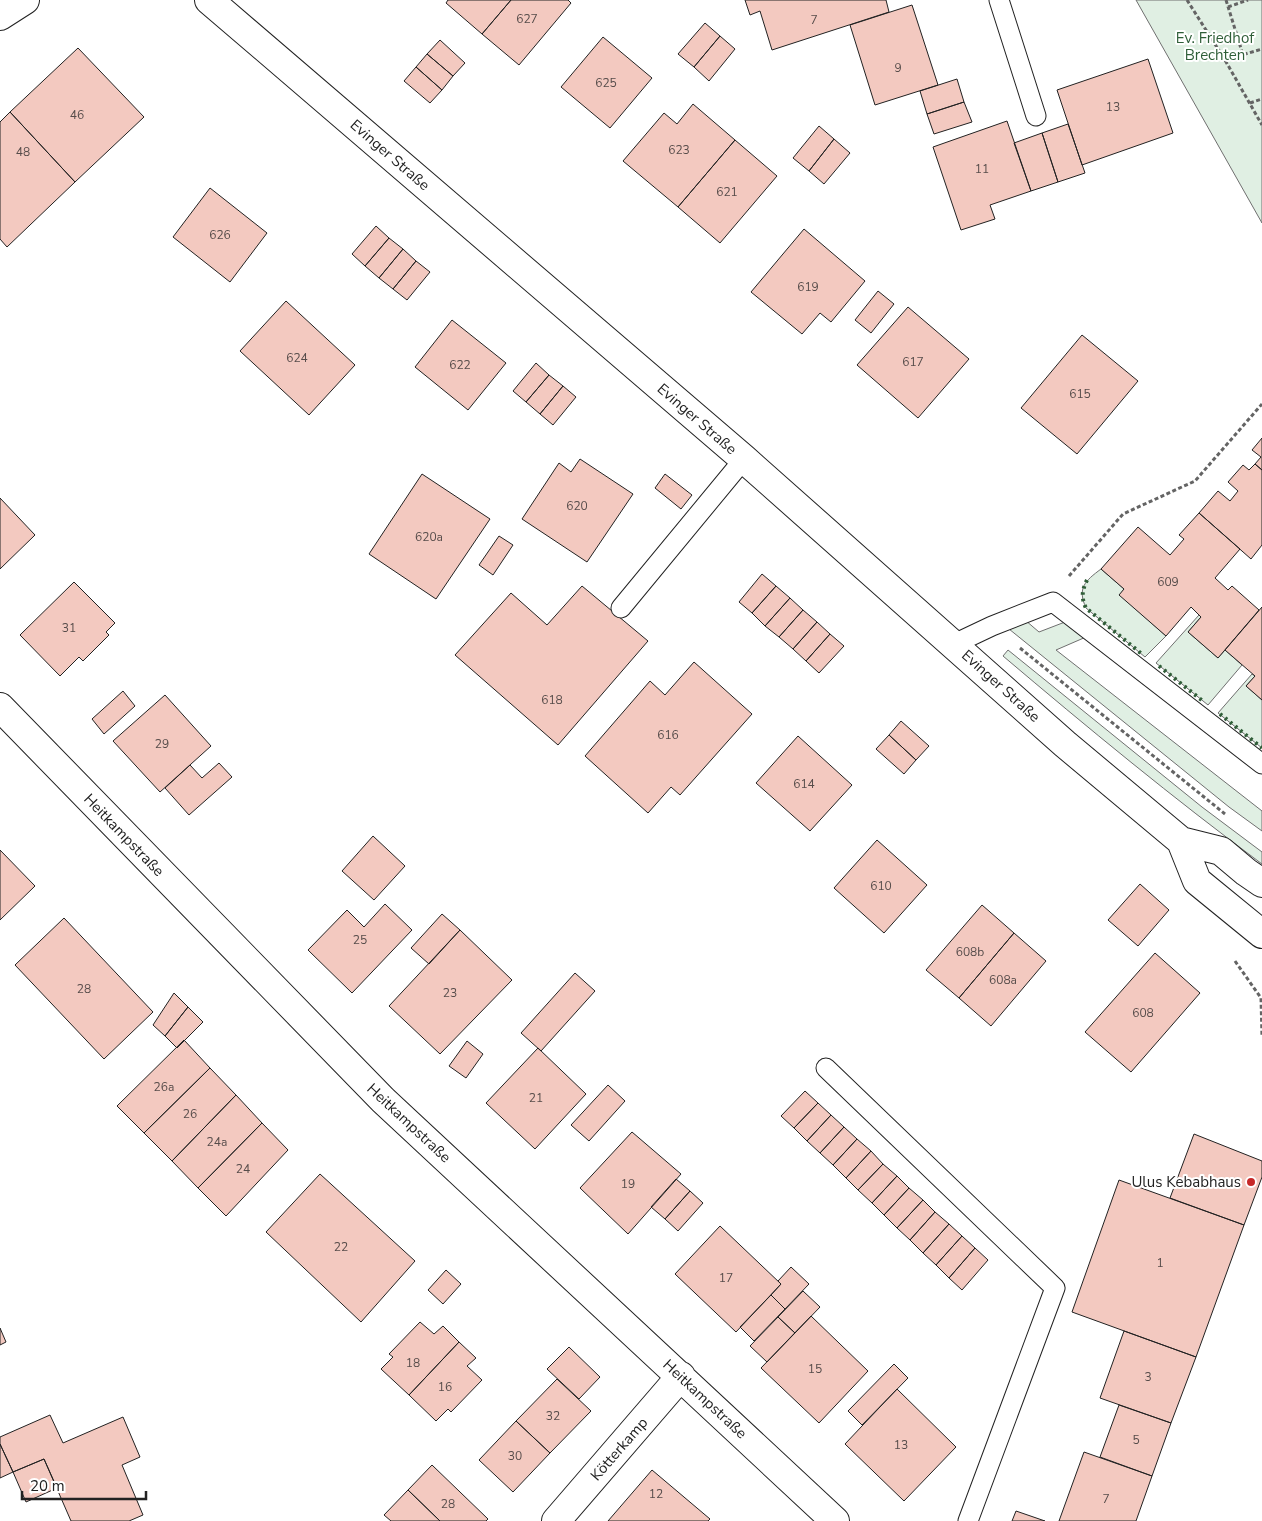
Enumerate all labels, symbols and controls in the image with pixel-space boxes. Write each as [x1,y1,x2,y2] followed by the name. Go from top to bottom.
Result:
[516,11,538,27] house number: 627
[810,12,818,28] house number: 7
[1176,28,1255,65] park label: Ev. Friedhof Brechten
[894,60,902,76] house number: 9
[595,75,617,91] house number: 625
[1106,99,1120,115] house number: 13
[70,107,84,123] house number: 46
[346,115,434,195] street label: Evinger Straße
[668,142,690,158] house number: 623
[16,144,30,160] house number: 48
[975,161,989,177] house number: 11
[716,184,738,200] house number: 621
[209,227,231,243] house number: 626
[797,279,819,295] house number: 619
[286,350,308,366] house number: 624
[902,354,924,370] house number: 617
[449,357,471,373] house number: 622
[653,379,741,459] street label: Evinger Straße
[1069,386,1091,402] house number: 615
[566,498,588,514] house number: 620
[415,529,443,545] house number: 620a
[1157,574,1179,590] house number: 609
[62,620,76,636] house number: 31
[957,645,1045,727] street label: Evinger Straße
[541,692,563,708] house number: 618
[657,727,679,743] house number: 616
[155,736,169,752] house number: 29
[793,776,815,792] house number: 614
[79,789,169,881] street label: Heitkampstraße
[870,878,892,894] house number: 610
[353,932,367,948] house number: 25
[956,944,984,960] house number: 608b
[989,972,1017,988] house number: 608a
[77,981,91,997] house number: 28
[443,985,457,1001] house number: 23
[1132,1005,1154,1021] house number: 608
[154,1079,174,1095] house number: 26a
[363,1079,455,1167] street label: Heitkampstraße
[529,1090,543,1106] house number: 21
[183,1106,197,1122] house number: 26
[207,1134,227,1150] house number: 24a
[236,1161,250,1177] house number: 24
[1131,1172,1241,1192] place label: Ulus Kebabhaus
[621,1176,635,1192] house number: 19
[1245,1176,1257,1188] marker: Ulus Kebabhaus
[334,1239,348,1255] house number: 22
[1156,1255,1164,1271] house number: 1
[719,1270,733,1286] house number: 17
[406,1355,420,1371] house number: 18
[659,1355,751,1443] street label: Heitkampstraße
[808,1361,822,1377] house number: 15
[1144,1369,1152,1385] house number: 3
[438,1379,452,1395] house number: 16
[546,1408,560,1424] house number: 32
[586,1413,652,1485] street label: Kötterkamp
[1132,1432,1140,1448] house number: 5
[894,1437,908,1453] house number: 13
[508,1448,522,1464] house number: 30
[22,1468,146,1500] scale bar
[30,1476,65,1496] text: 20 m
[649,1486,663,1502] house number: 12
[1102,1491,1110,1507] house number: 7
[441,1496,455,1512] house number: 28

